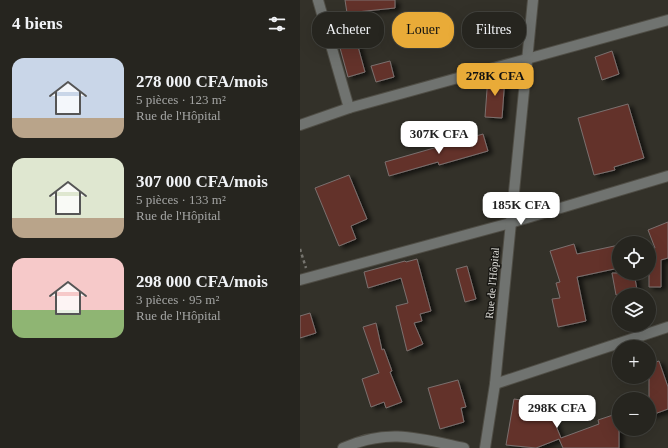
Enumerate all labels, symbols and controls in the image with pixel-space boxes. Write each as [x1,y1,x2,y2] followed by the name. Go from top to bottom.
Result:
[312,12,384,48] chip: Acheter
[392,12,454,48] chip: Louer
[462,12,526,48] chip: Filtres
[266,13,288,35] icon: filters
[12,14,63,33] text: 4 biens
[454,63,536,97] pin: 278K CFA
[466,68,524,83] text: 278K CFA
[136,72,268,91] text: 278 000 CFA/mois
[44,74,92,122] icon: home
[136,92,226,107] text: 5 pièces · 123 m²
[136,108,221,123] text: Rue de l'Hôpital
[398,121,480,155] pin: 307K CFA
[410,126,468,141] text: 307K CFA
[136,172,268,191] text: 307 000 CFA/mois
[44,174,92,222] icon: home
[136,192,226,207] text: 5 pièces · 133 m²
[480,192,562,226] pin: 185K CFA
[492,197,550,212] text: 185K CFA
[136,208,221,223] text: Rue de l'Hôpital
[612,236,656,436] map controls
[612,236,656,280] button: locate
[483,247,501,319] street label: Rue de l'Hôpital
[136,272,268,291] text: 298 000 CFA/mois
[44,274,92,322] icon: home
[612,288,656,332] button: layers
[136,292,219,307] text: 3 pièces · 95 m²
[136,308,221,323] text: Rue de l'Hôpital
[612,340,656,384] button: +
[612,392,656,436] button: −
[516,395,598,429] pin: 298K CFA
[528,400,586,415] text: 298K CFA

